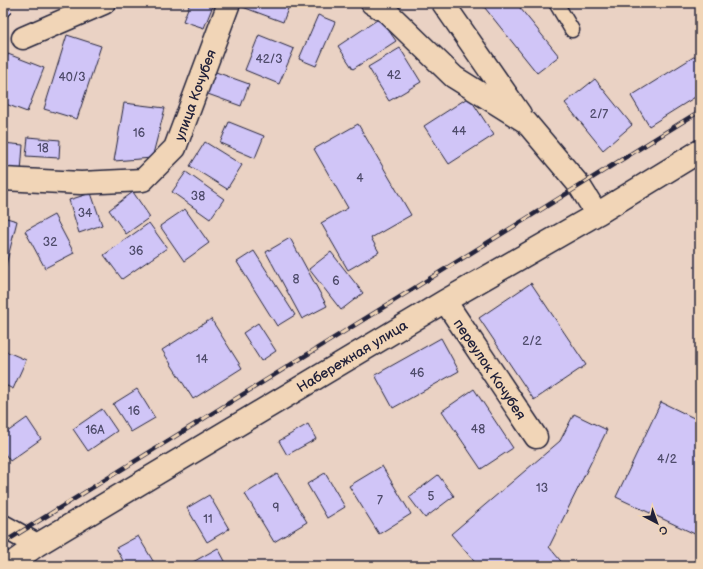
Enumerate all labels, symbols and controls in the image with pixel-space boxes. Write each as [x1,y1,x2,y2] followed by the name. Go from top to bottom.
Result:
[171,47,220,143] street label: улица Кочубея
[255,52,283,67] house number: 42/3
[387,68,401,83] house number: 42
[58,70,86,85] house number: 40/3
[590,107,608,122] house number: 2/7
[452,124,467,139] house number: 44
[133,126,145,141] house number: 16
[37,141,49,156] house number: 18
[356,171,364,186] house number: 4
[191,189,205,204] house number: 38
[78,206,93,221] house number: 34
[43,235,57,250] house number: 32
[129,244,143,259] house number: 36
[293,272,300,287] house number: 8
[332,274,340,289] house number: 6
[294,316,411,396] street label: Набережная улица
[450,316,530,423] street label: переулок Кочубея
[522,334,542,349] house number: 2/2
[196,352,209,367] house number: 14
[410,366,424,381] house number: 46
[128,404,140,419] house number: 16
[471,422,485,437] house number: 48
[85,423,105,438] house number: 16А
[657,452,677,467] house number: 4/2
[536,481,548,496] house number: 13
[428,489,435,504] house number: 5
[377,493,383,508] house number: 7
[273,501,280,516] house number: 9
[637,503,677,543] north arrow
[203,512,213,527] house number: 11
[656,523,670,538] text: С

